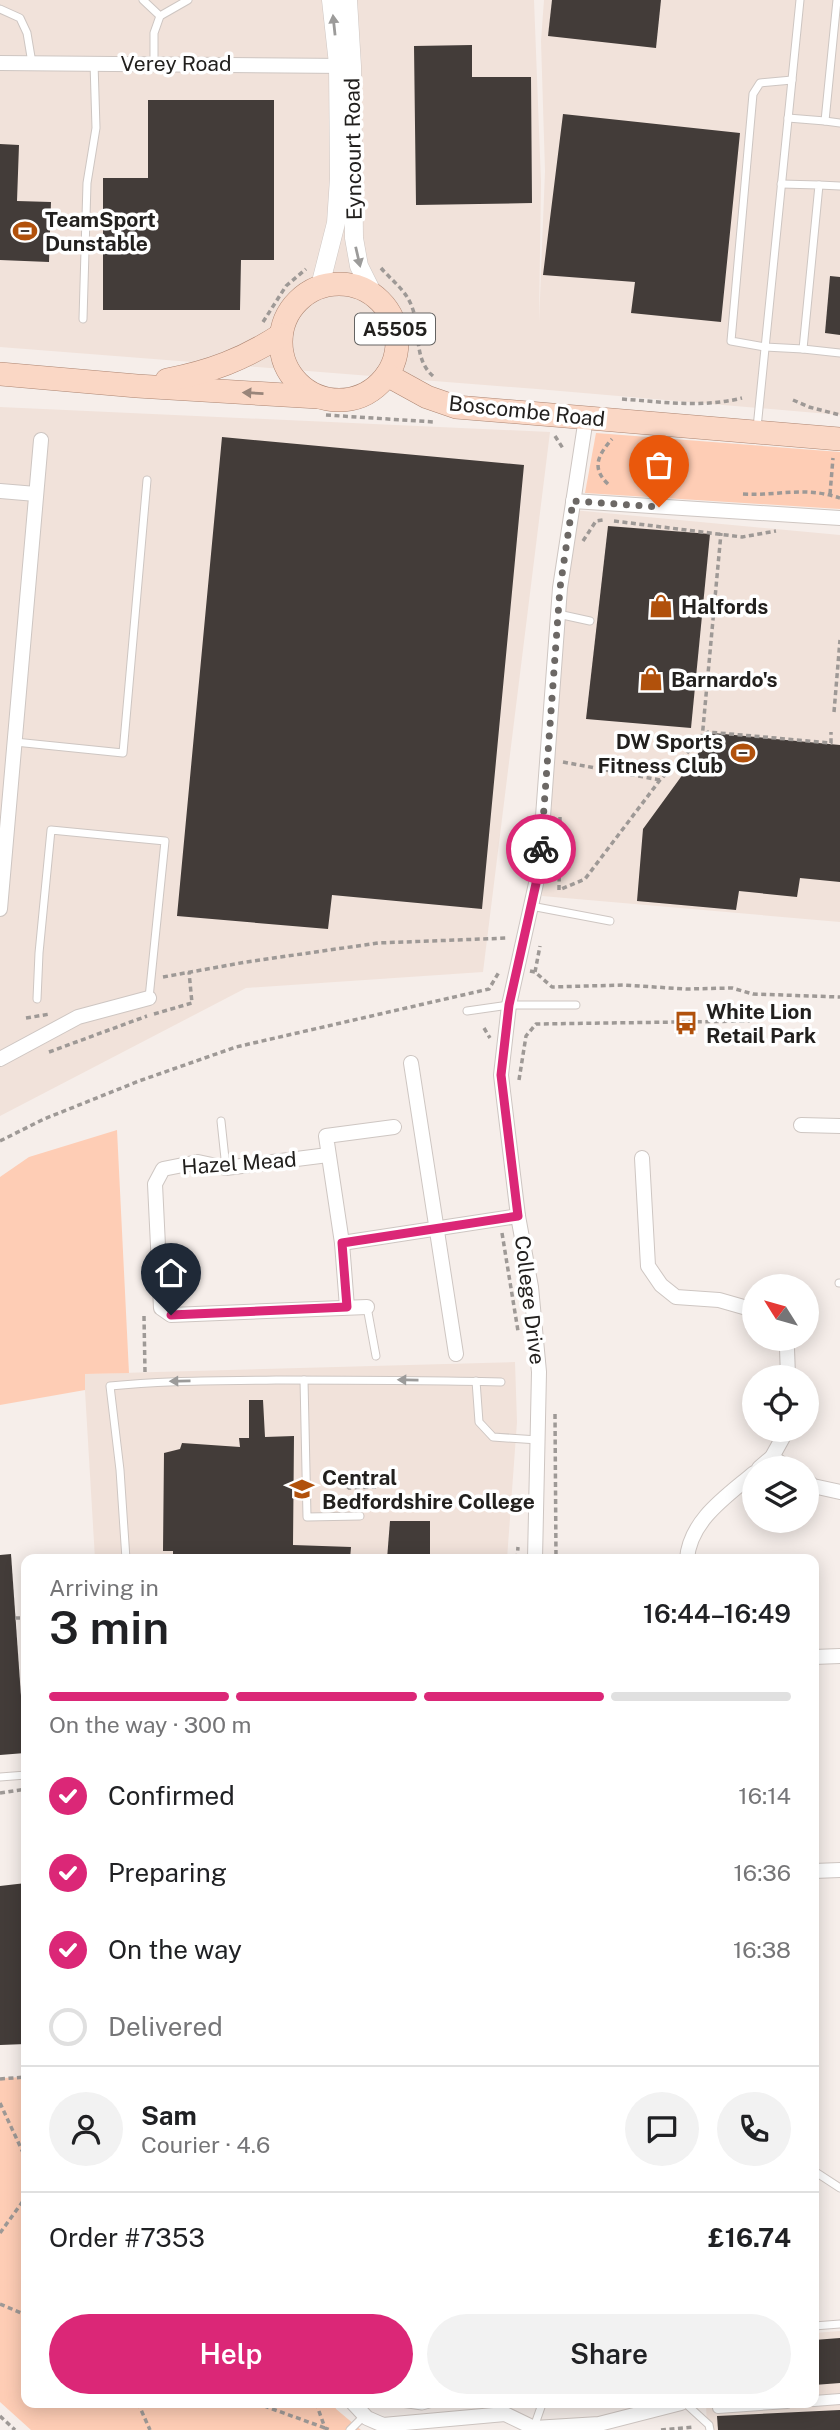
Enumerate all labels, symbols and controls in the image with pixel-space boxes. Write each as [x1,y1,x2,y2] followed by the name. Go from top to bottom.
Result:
[328,14,339,36] one-way arrow
[121,51,231,76] street label: Verey Road
[339,78,367,220] street label: Eyncourt Road
[45,207,156,256] place label: TeamSport Dunstable
[11,217,39,245] sports icon: TeamSport Dunstable
[352,246,363,268] one-way arrow
[355,314,435,344] road number: A5505
[242,388,264,399] one-way arrow
[448,390,606,432] street label: Boscombe Road
[629,435,689,507] pin
[640,446,678,484] icon: bag
[647,592,675,620] shop icon: Halfords
[681,594,768,619] place label: Halfords
[637,665,665,693] shop icon: Barnardo's
[671,667,778,692] place label: Barnardo's
[597,729,723,778] place label: DW Sports Fitness Club
[729,739,757,767] sports icon: DW Sports Fitness Club
[506,814,576,884] courier
[522,830,560,868] icon: bike
[706,999,816,1048] place label: White Lion Retail Park
[672,1009,700,1037] bus stop icon: White Lion Retail Park
[181,1147,297,1179] street label: Hazel Mead
[510,1234,550,1366] street label: College Drive
[141,1243,201,1315] pin
[152,1254,190,1292] icon: home
[742,1274,819,1351] north arrow
[742,1274,819,1533] map controls
[742,1365,819,1442] button: locate
[396,1374,418,1386] one-way arrow
[169,1375,191,1387] one-way arrow
[742,1456,819,1533] button: layers
[322,1465,535,1514] place label: Central Bedfordshire College
[288,1475,316,1503] school or university icon: Central Bedfordshire College
[49,1574,159,1601] text: Arriving in
[643,1598,791,1629] text: 16:44–16:49
[49,1600,169,1654] text: 3 min
[49,1711,251,1738] text: On the way · 300 m
[49,1777,87,1815] icon: check
[108,1780,235,1811] text: Confirmed
[738,1782,791,1809] text: 16:14
[49,1854,87,1892] icon: check
[108,1857,227,1888] text: Preparing
[733,1859,791,1886] text: 16:36
[49,1931,87,1969] icon: check
[108,1934,242,1965] text: On the way
[733,1936,791,1963] text: 16:38
[108,2011,223,2042] text: Delivered
[49,2092,123,2166] button: person
[625,2092,699,2166] button: chat
[717,2092,791,2166] button: phone
[141,2100,197,2131] text: Sam
[141,2131,270,2158] text: Courier · 4.6
[49,2222,205,2253] text: Order #7353
[708,2222,791,2253] text: £16.74
[49,2314,413,2394] button: Help
[427,2314,791,2394] button: Share

